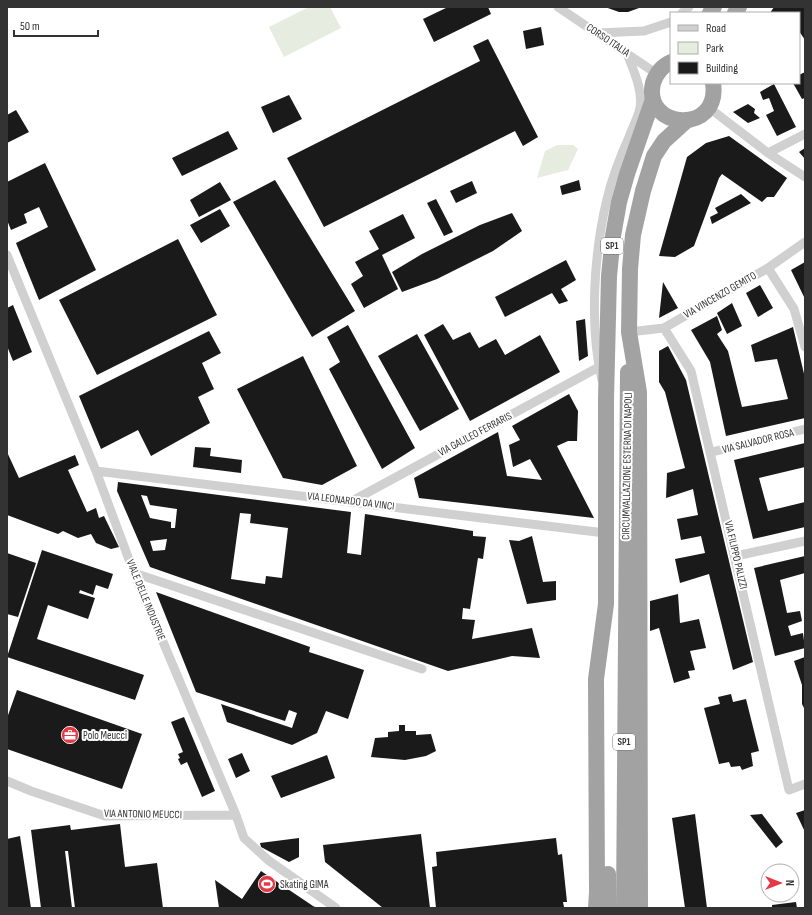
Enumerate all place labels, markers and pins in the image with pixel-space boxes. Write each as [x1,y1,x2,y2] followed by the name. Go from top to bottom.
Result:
[60,725,80,745] office icon: Polo Meucci
[83,729,127,742] place label: Polo Meucci
[257,874,277,894] sports icon: Skating GIMA
[280,878,329,891] place label: Skating GIMA

